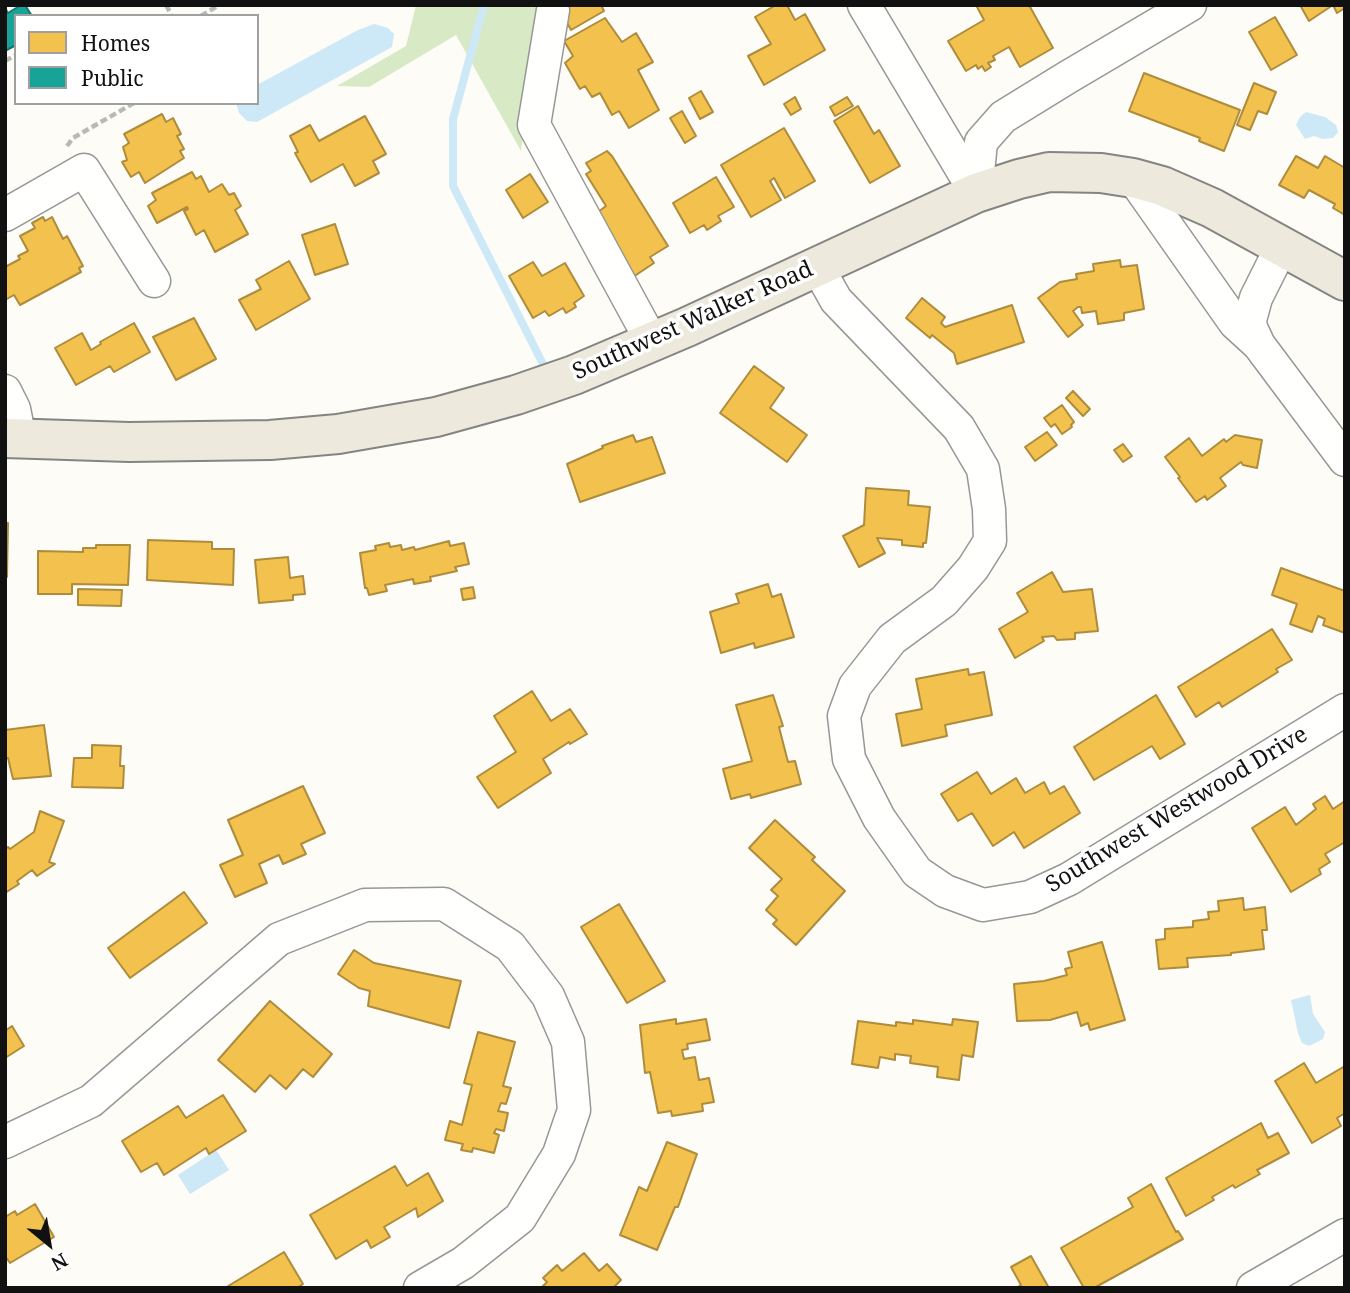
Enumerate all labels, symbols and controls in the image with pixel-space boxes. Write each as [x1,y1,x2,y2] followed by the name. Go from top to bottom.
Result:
[14,14,259,105] legend
[81,29,150,57] text: Homes
[81,64,143,92] text: Public
[569,256,817,386] street label: Southwest Walker Road
[1041,721,1313,899] street label: Southwest Westwood Drive
[14,1209,84,1279] north arrow
[47,1247,72,1277] text: N

